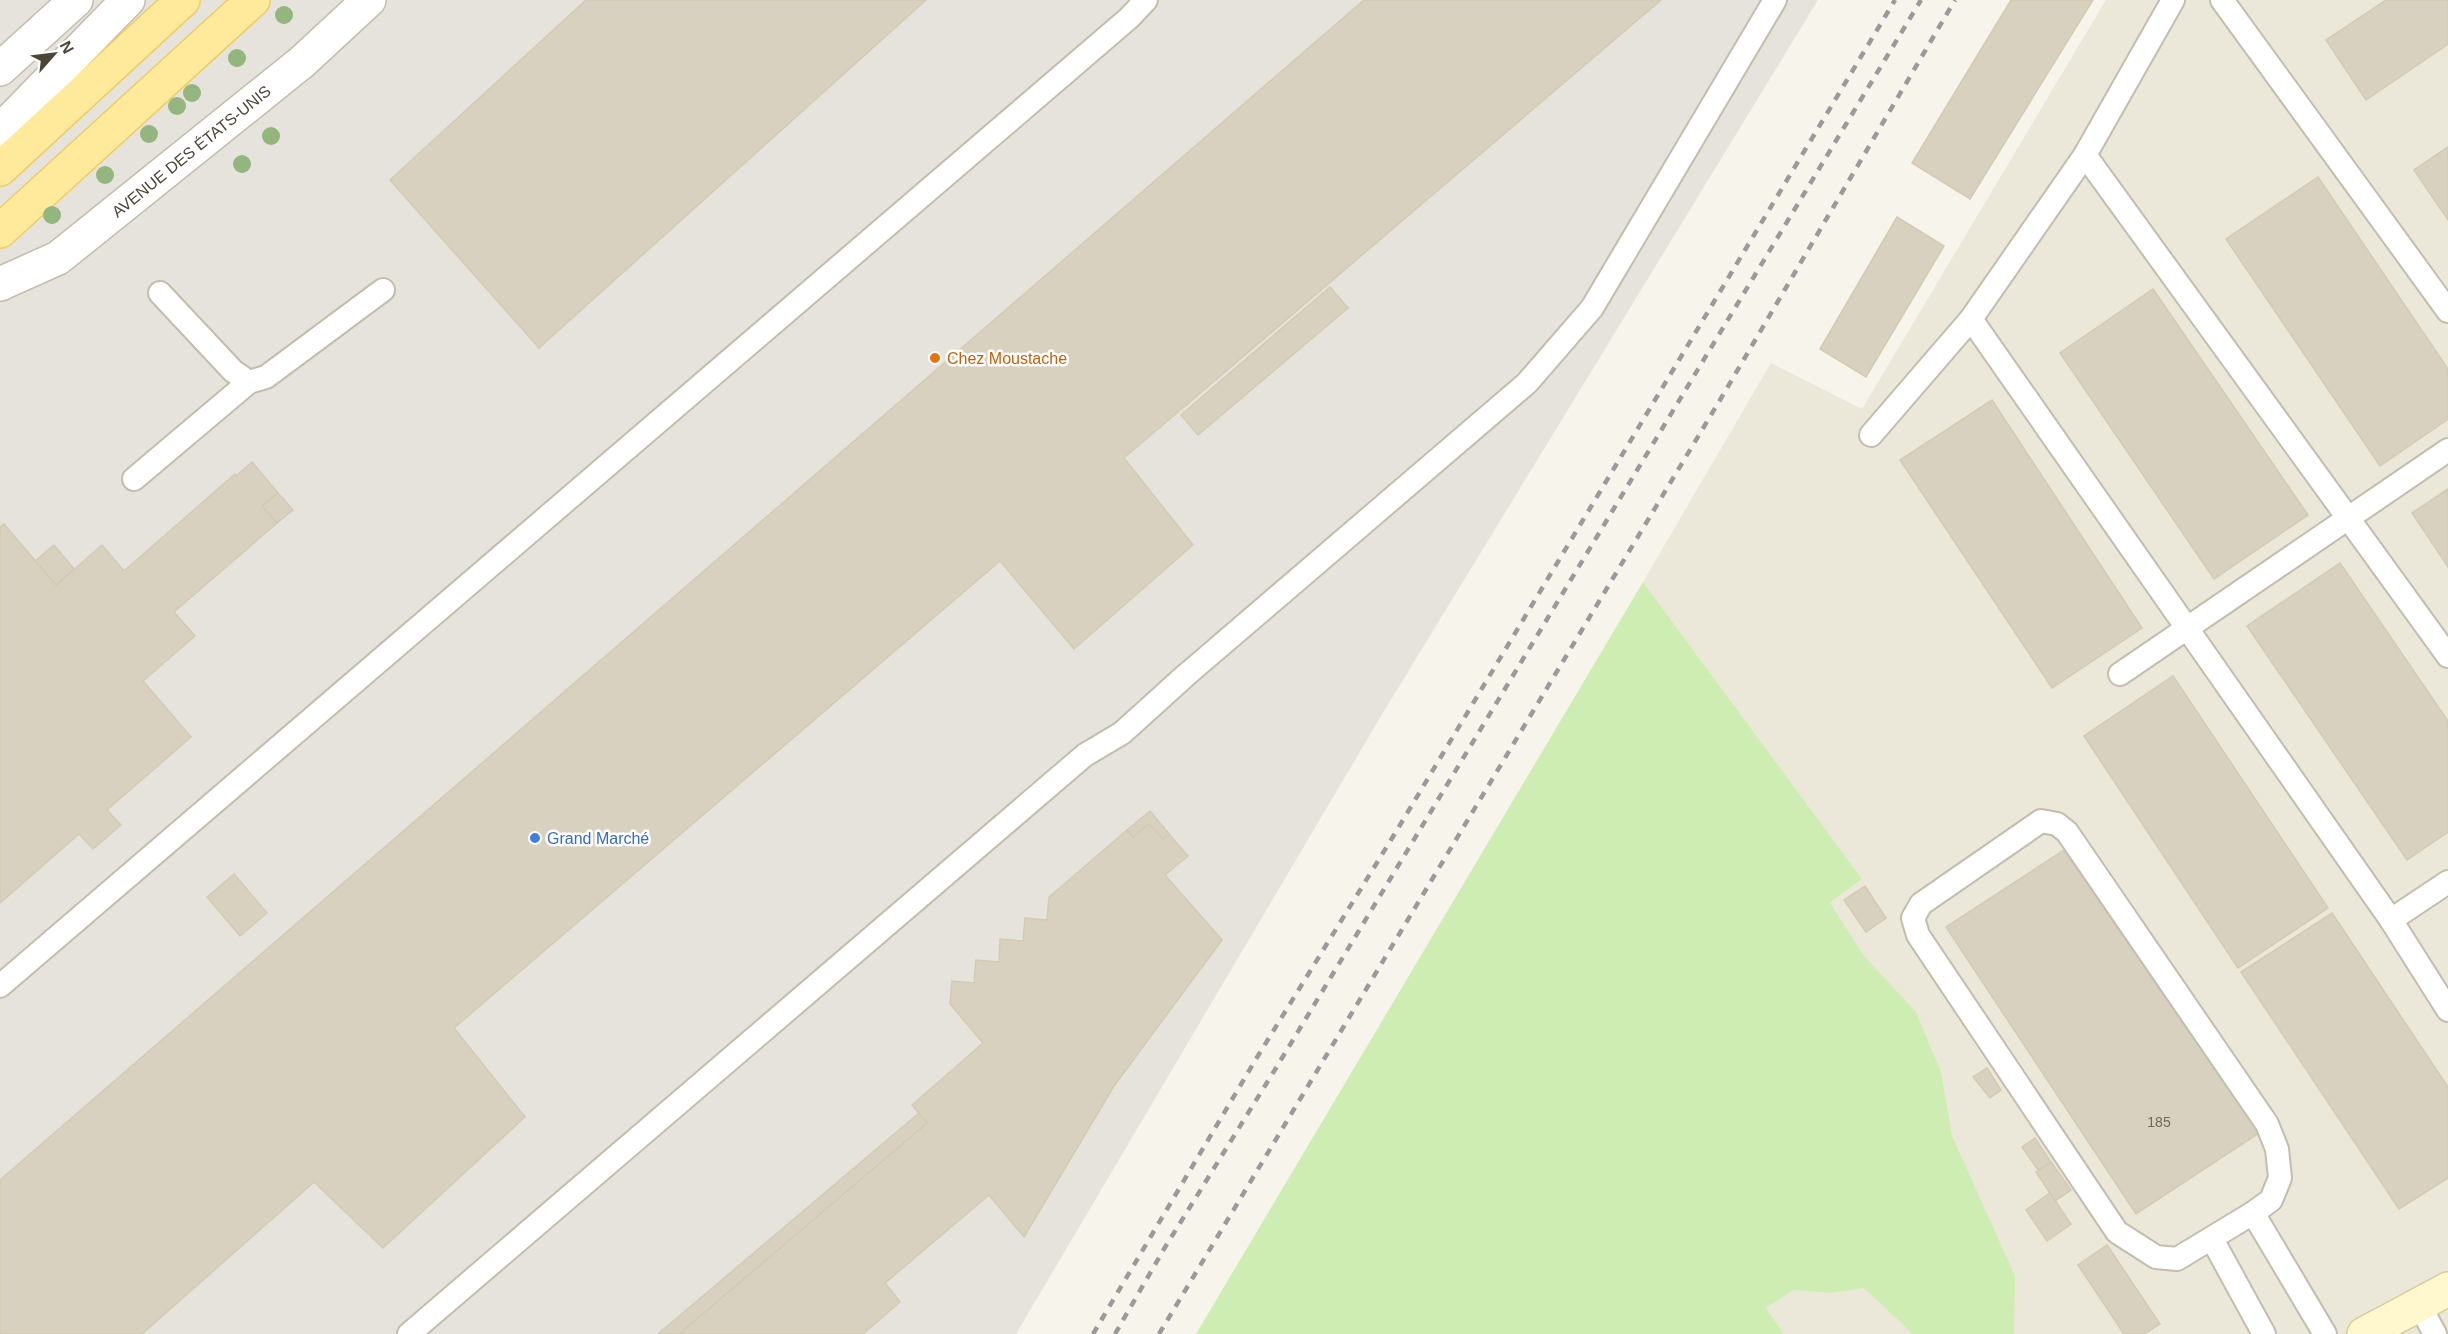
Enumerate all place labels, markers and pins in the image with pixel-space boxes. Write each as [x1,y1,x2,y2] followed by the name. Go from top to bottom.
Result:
[947,350,1067,367] place label: Chez Moustache
[928,351,942,365] marker: Chez Moustache
[547,830,649,847] place label: Grand Marché
[528,831,542,845] marker: Grand Marché

